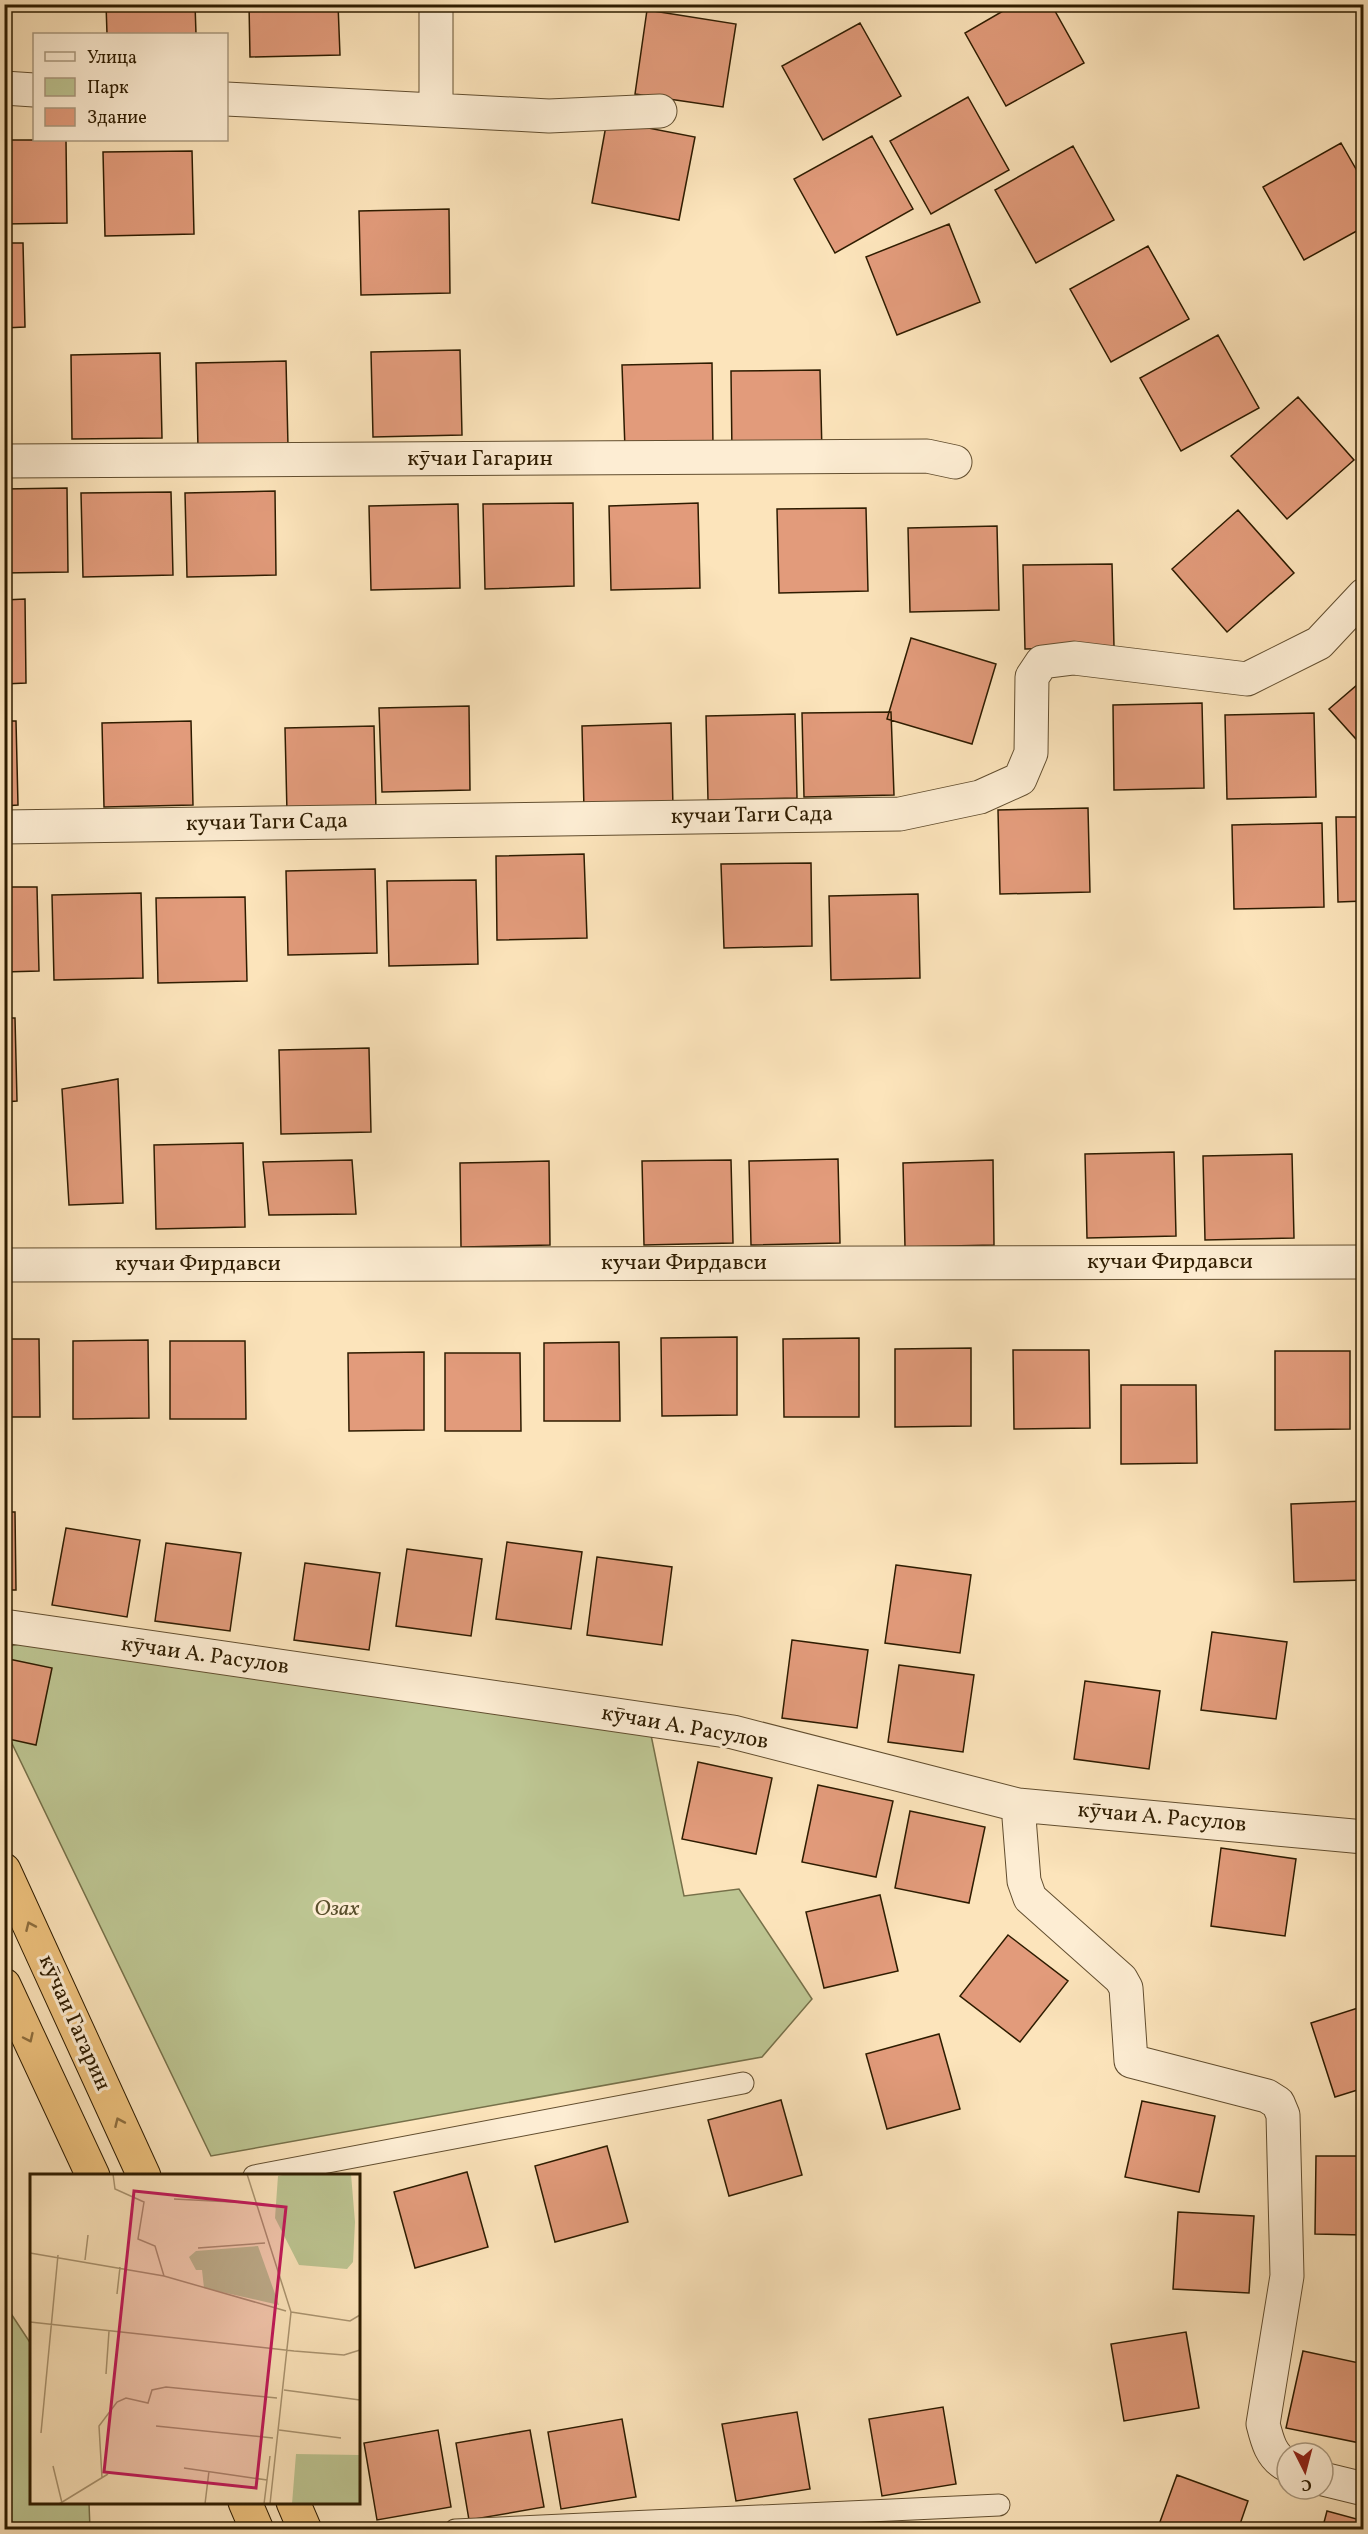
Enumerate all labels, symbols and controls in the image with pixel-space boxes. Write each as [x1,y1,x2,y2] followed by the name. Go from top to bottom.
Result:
[33,33,228,141] legend
[87,46,137,71] text: Улица
[87,76,129,101] text: Парк
[87,106,147,131] text: Здание
[407,444,553,475] street label: кӯчаи Гагарин
[671,799,833,833] street label: кучаи Таги Сада
[186,806,348,840] street label: кучаи Таги Сада
[1087,1247,1253,1278] street label: кучаи Фирдавси
[601,1248,767,1279] street label: кучаи Фирдавси
[115,1249,281,1280] street label: кучаи Фирдавси
[119,1629,291,1683] street label: кӯчаи А. Расулов
[599,1698,771,1758] street label: кӯчаи А. Расулов
[1076,1795,1248,1841] street label: кӯчаи А. Расулов
[314,1894,360,1925] park label: Озах
[25,1921,37,1932] one-way arrow
[30,1950,118,2096] street label: кӯчаи Гагарин
[22,2031,34,2042] one-way arrow
[115,2118,127,2129] one-way arrow
[30,2174,360,2504] inset map
[1275,2441,1335,2501] north arrow
[1300,2472,1313,2495] text: С

